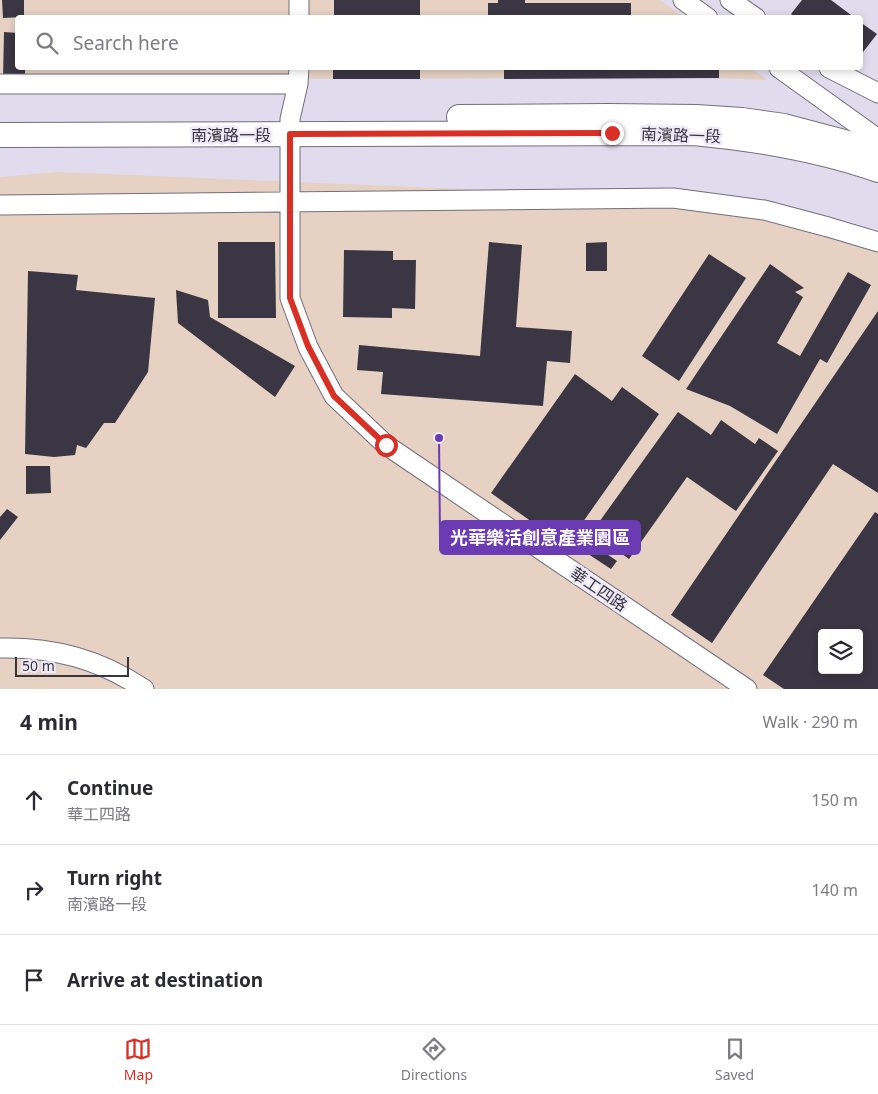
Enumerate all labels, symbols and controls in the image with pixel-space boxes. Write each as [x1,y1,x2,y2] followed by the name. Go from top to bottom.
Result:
[15,15,863,70] search box
[33,29,61,57] icon: search
[73,30,179,56] text: Search here
[601,122,624,145] route end
[641,123,721,147] street label: 南濱路一段
[191,124,271,146] street label: 南濱路一段
[375,434,398,457] route start
[440,521,640,554] callout: 光華樂活創意產業園區
[450,525,630,549] text: 光華樂活創意產業園區
[566,562,632,616] street label: 華工四路
[818,629,863,674] map controls
[818,629,863,674] button: layers
[15,654,129,677] scale bar
[22,656,55,675] text: 50 m
[20,708,78,736] text: 4 min
[763,711,858,733] text: Walk · 290 m
[67,775,153,801] text: Continue
[20,786,48,814] icon: ahead
[811,789,858,811] text: 150 m
[67,803,131,825] text: 華工四路
[67,865,162,891] text: Turn right
[20,876,48,904] icon: right
[811,879,858,901] text: 140 m
[67,893,147,915] text: 南濱路一段
[20,966,48,994] icon: arrive
[67,967,263,993] text: Arrive at destination
[124,1035,153,1084] tab: Map
[401,1035,467,1084] tab: Directions
[715,1035,754,1084] tab: Saved

